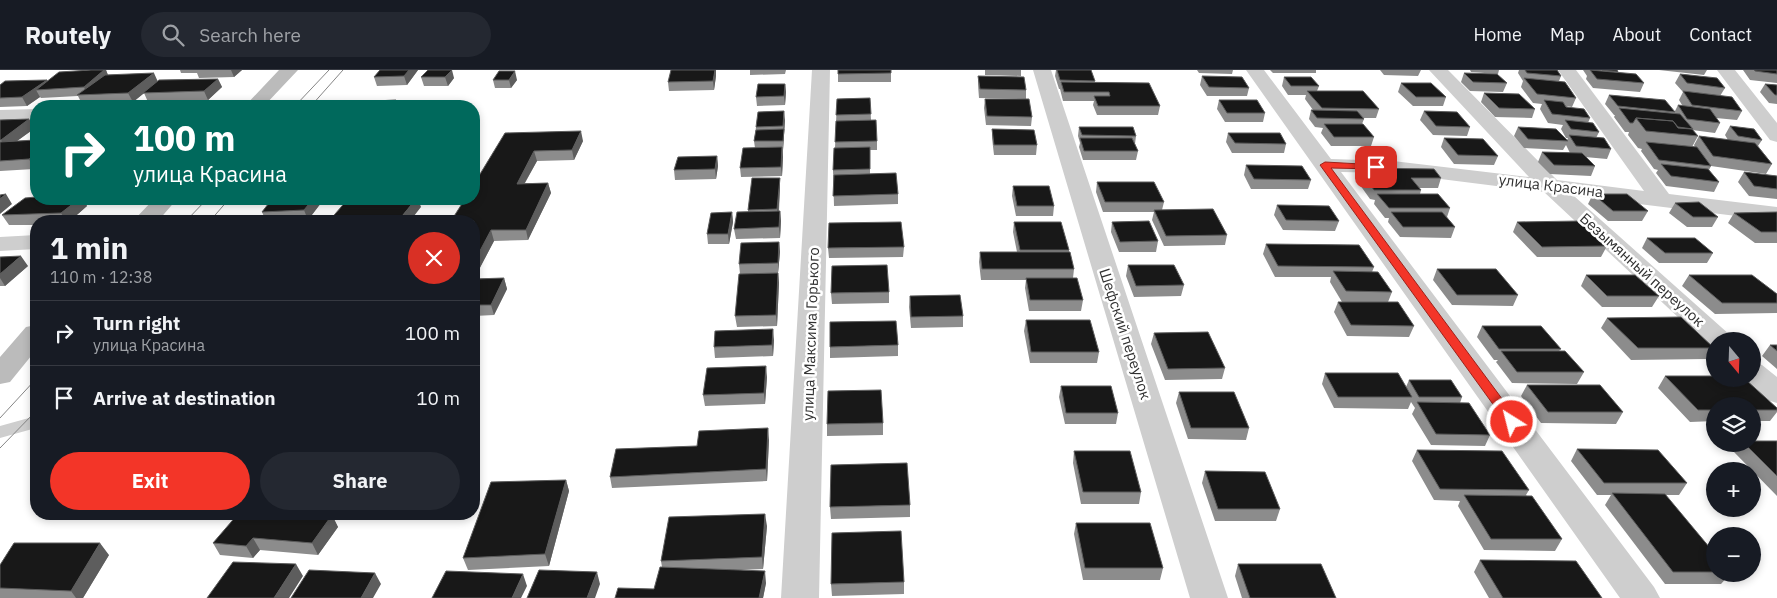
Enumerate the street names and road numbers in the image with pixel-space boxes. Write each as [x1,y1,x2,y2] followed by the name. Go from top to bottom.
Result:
[1498,170,1604,201] street label: улица Красина
[1576,209,1709,331] street label: Безымянный переулок
[798,247,823,421] street label: улица Максима Горького
[1095,266,1156,402] street label: Шефский переулок

